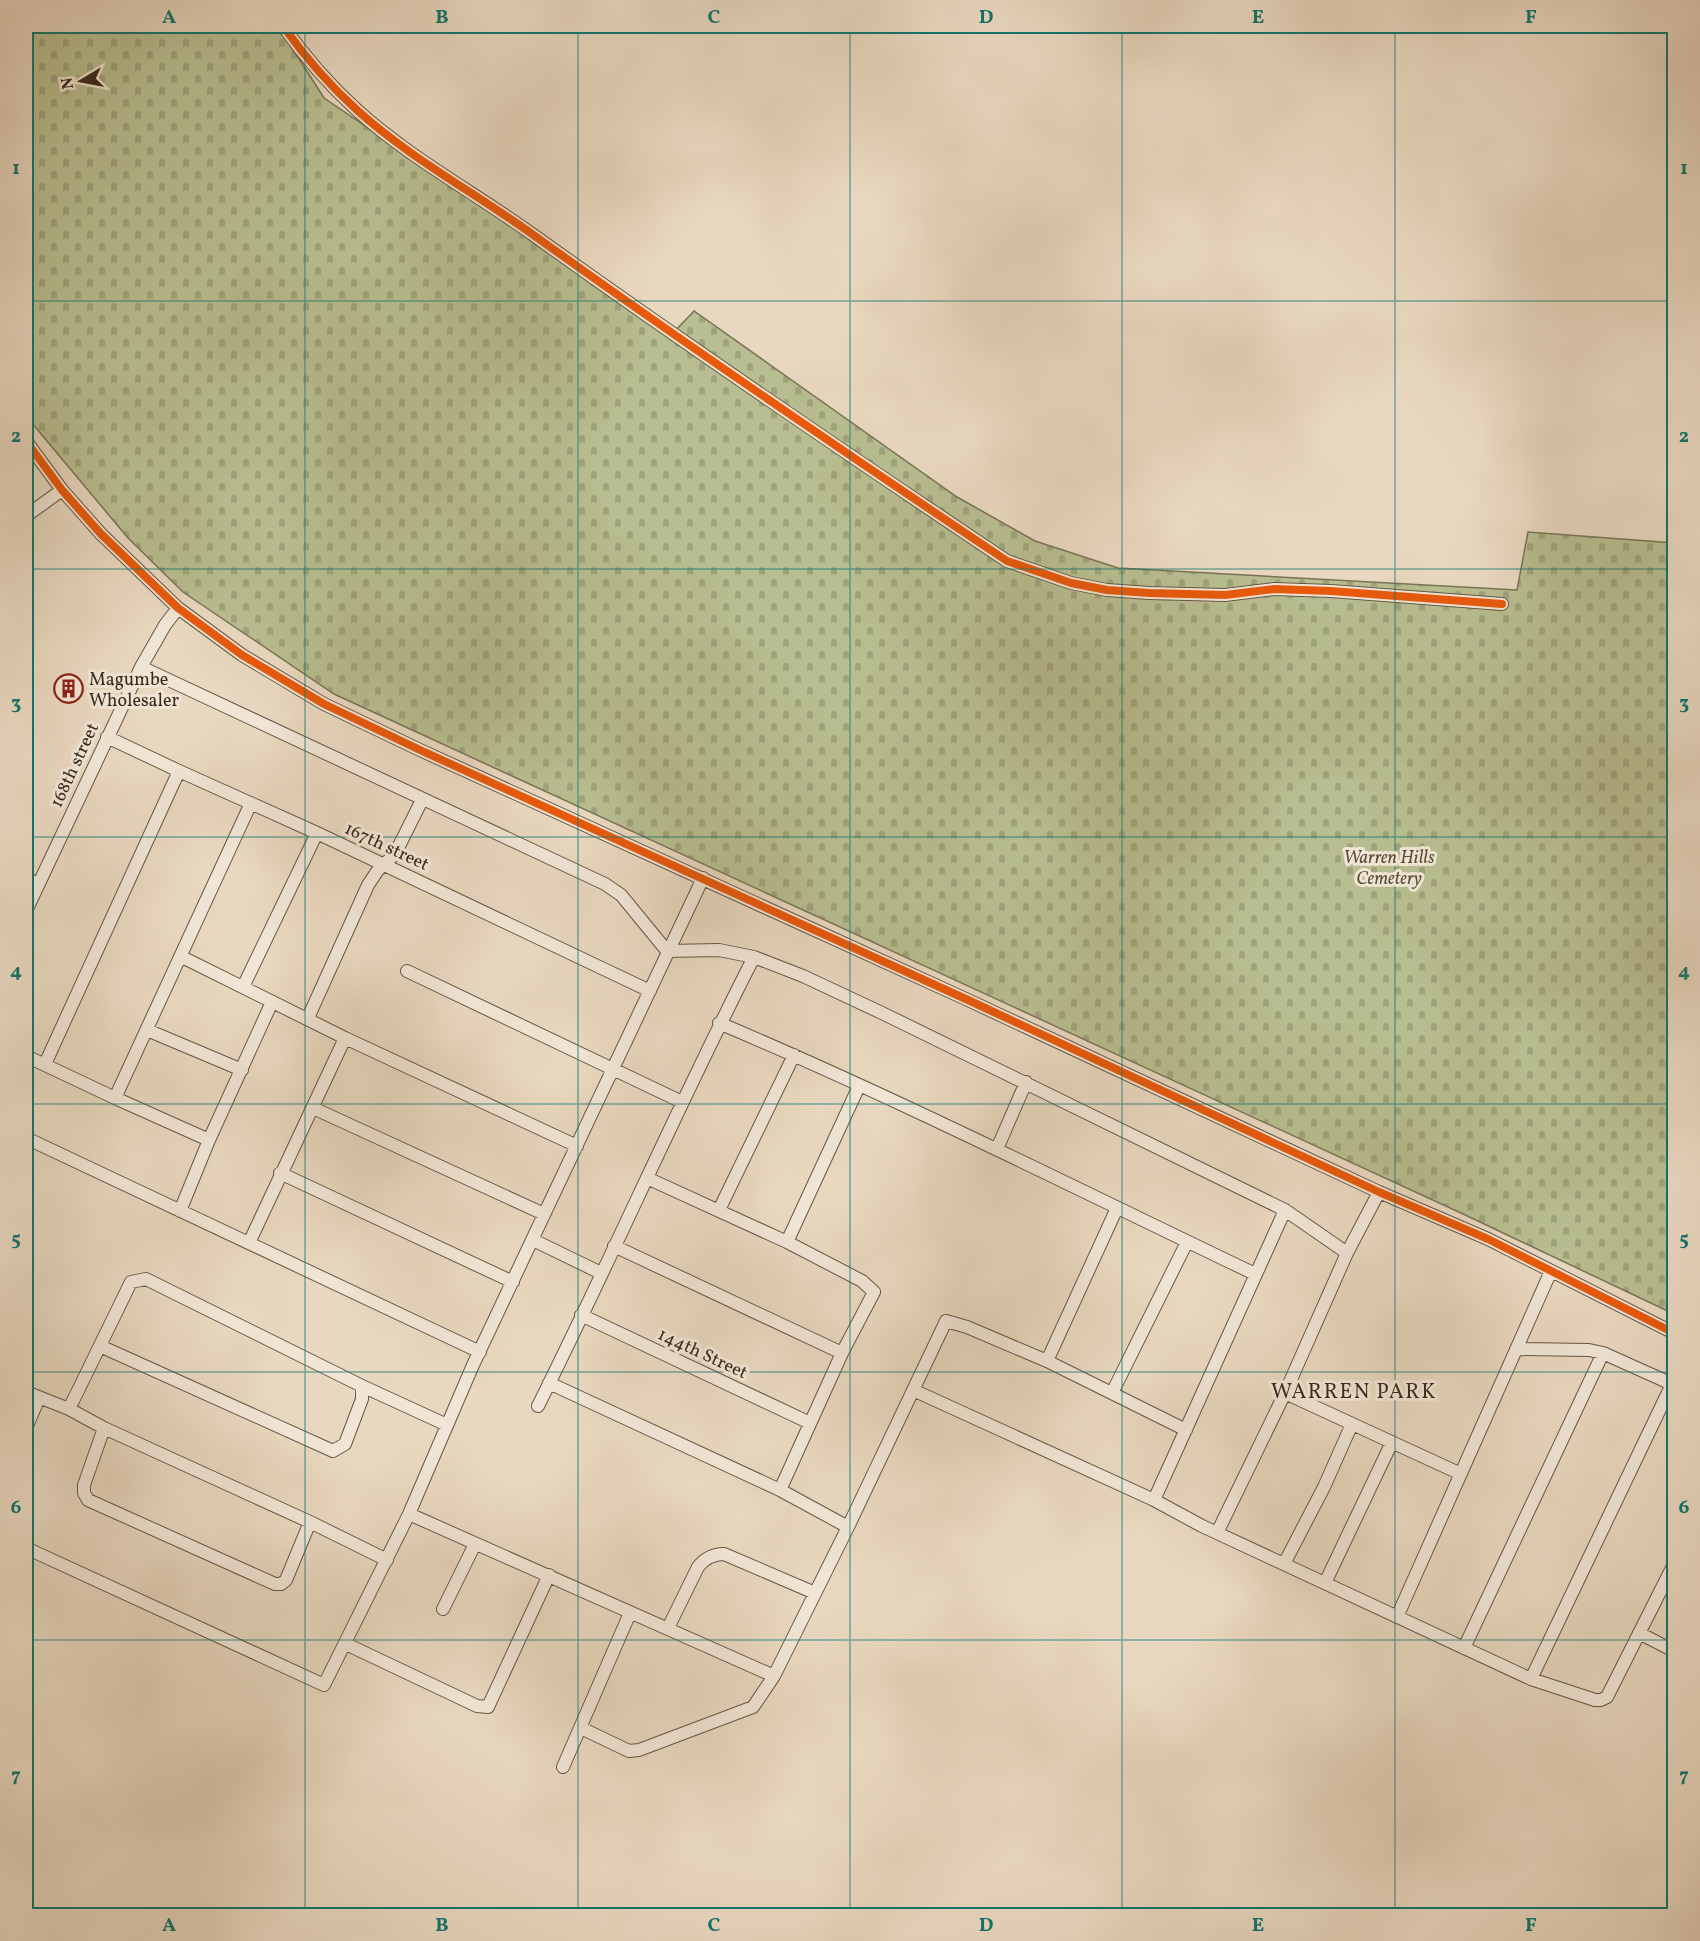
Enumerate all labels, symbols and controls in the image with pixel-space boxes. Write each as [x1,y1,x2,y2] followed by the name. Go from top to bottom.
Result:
[162,4,176,32] text: A
[435,4,449,32] text: B
[708,4,721,32] text: C
[979,4,993,32] text: D
[1252,4,1264,32] text: E
[1525,4,1537,32] text: F
[51,51,111,111] north arrow
[56,75,80,91] text: N
[12,155,20,183] text: 1
[1680,155,1688,183] text: 1
[11,423,21,451] text: 2
[1679,423,1689,451] text: 2
[89,668,179,714] place label: Magumbe Wholesaler
[52,673,84,705] building icon: Magumbe Wholesaler
[11,690,21,718] text: 3
[1679,690,1689,718] text: 3
[45,719,106,812] street label: 168th street
[340,817,433,878] street label: 167th street
[1343,846,1435,892] park label: Warren Hills Cemetery
[10,958,22,986] text: 4
[1678,958,1690,986] text: 4
[11,1226,21,1254] text: 5
[1679,1226,1689,1254] text: 5
[653,1323,751,1386] street label: 144th Street
[1271,1378,1437,1407] district label: WARREN PARK
[11,1494,22,1522] text: 6
[1679,1494,1690,1522] text: 6
[11,1762,21,1790] text: 7
[1679,1762,1689,1790] text: 7
[162,1912,176,1940] text: A
[435,1912,449,1940] text: B
[708,1912,721,1940] text: C
[979,1912,993,1940] text: D
[1252,1912,1264,1940] text: E
[1525,1912,1537,1940] text: F

